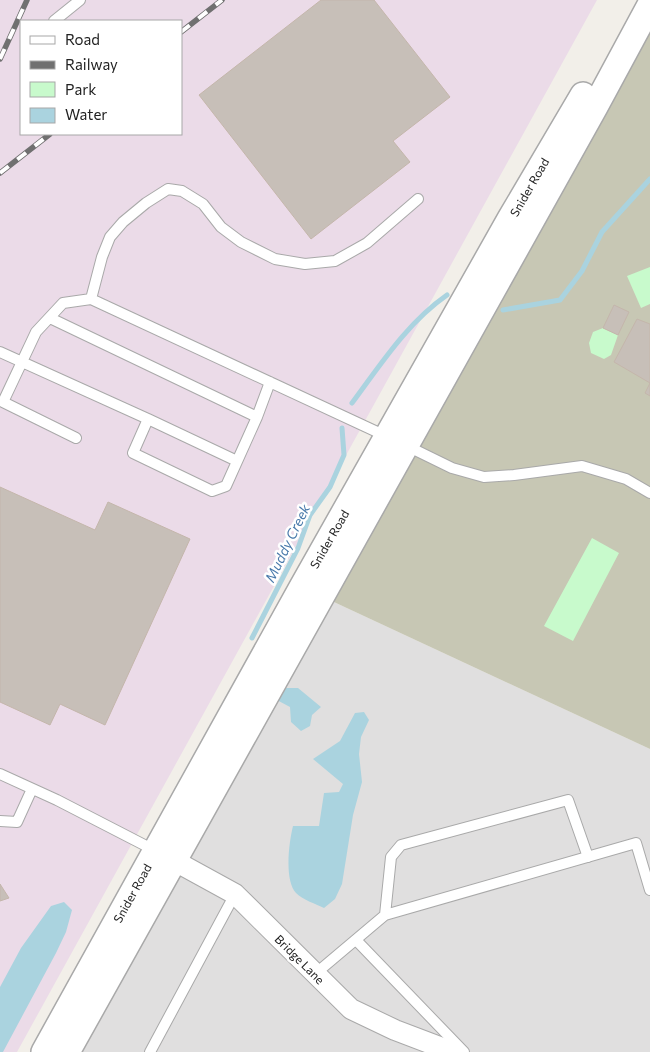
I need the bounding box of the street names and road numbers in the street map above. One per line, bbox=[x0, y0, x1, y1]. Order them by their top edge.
street label: Snider Road bbox=[507, 155, 551, 219]
street label: Snider Road bbox=[307, 507, 351, 571]
street label: Snider Road bbox=[110, 861, 154, 925]
street label: Bridge Lane bbox=[272, 931, 328, 987]

